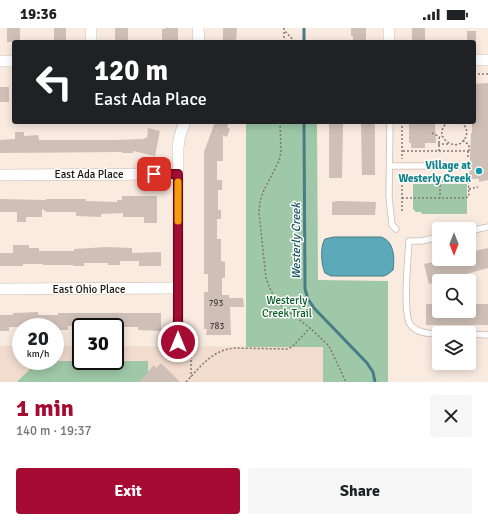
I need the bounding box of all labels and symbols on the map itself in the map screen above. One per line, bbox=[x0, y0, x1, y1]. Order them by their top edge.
pin bbox=[137, 157, 171, 191]
place label: Village at Westerly Creek bbox=[398, 159, 471, 185]
marker: Village at Westerly Creek bbox=[474, 166, 484, 176]
street label: East Ada Place bbox=[55, 168, 123, 181]
water label: Westerly Creek bbox=[289, 202, 304, 279]
north arrow bbox=[432, 222, 476, 266]
street label: East Ohio Place bbox=[53, 283, 125, 296]
park label: Westerly Creek Trail bbox=[262, 294, 312, 320]
house number: 793 bbox=[209, 298, 223, 309]
speed limit sign: 30 bbox=[72, 318, 124, 370]
position arrow bbox=[157, 321, 199, 363]
house number: 783 bbox=[210, 321, 224, 332]

